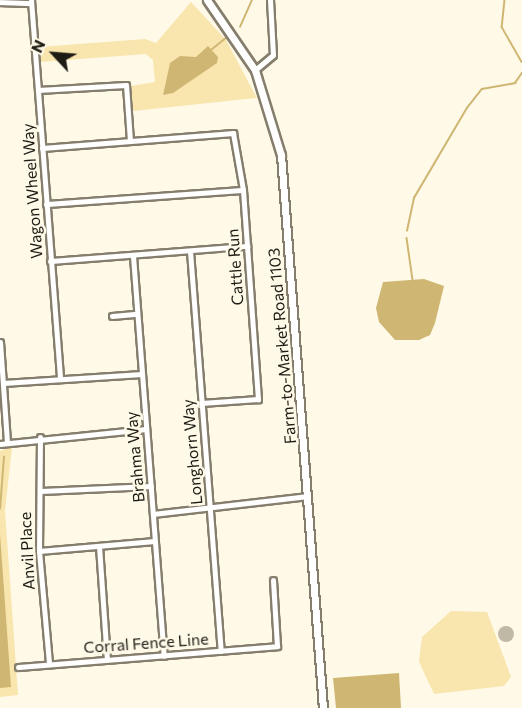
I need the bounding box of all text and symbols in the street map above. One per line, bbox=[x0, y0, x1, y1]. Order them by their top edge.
north arrow bbox=[24, 24, 84, 84]
text: N bbox=[26, 36, 49, 55]
street label: Wagon Wheel Way bbox=[18, 123, 46, 259]
street label: Cattle Run bbox=[223, 228, 247, 306]
street label: Farm-to-Market Road 1103 bbox=[264, 247, 300, 445]
street label: Longhorn Way bbox=[178, 398, 206, 506]
street label: Brahma Way bbox=[121, 411, 149, 503]
street label: Anvil Place bbox=[15, 511, 39, 591]
street label: Corral Fence Line bbox=[83, 629, 209, 657]

